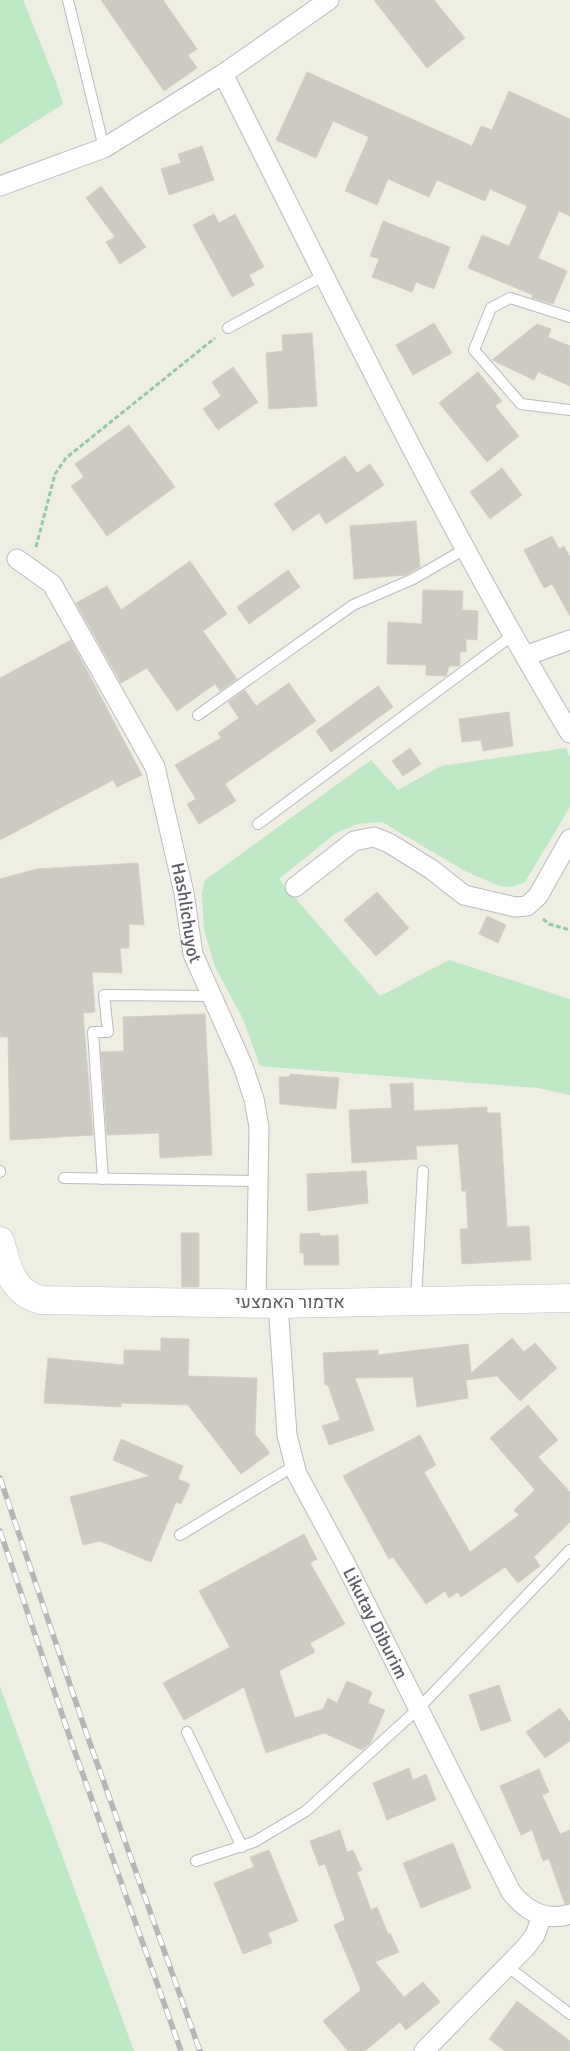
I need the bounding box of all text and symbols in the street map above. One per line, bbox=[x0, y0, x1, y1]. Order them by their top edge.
street label: Hashlichuyot bbox=[166, 861, 207, 966]
street label: אדמור האמצעי bbox=[235, 1291, 345, 1313]
street label: Likutay Diburim bbox=[338, 1564, 413, 1683]

